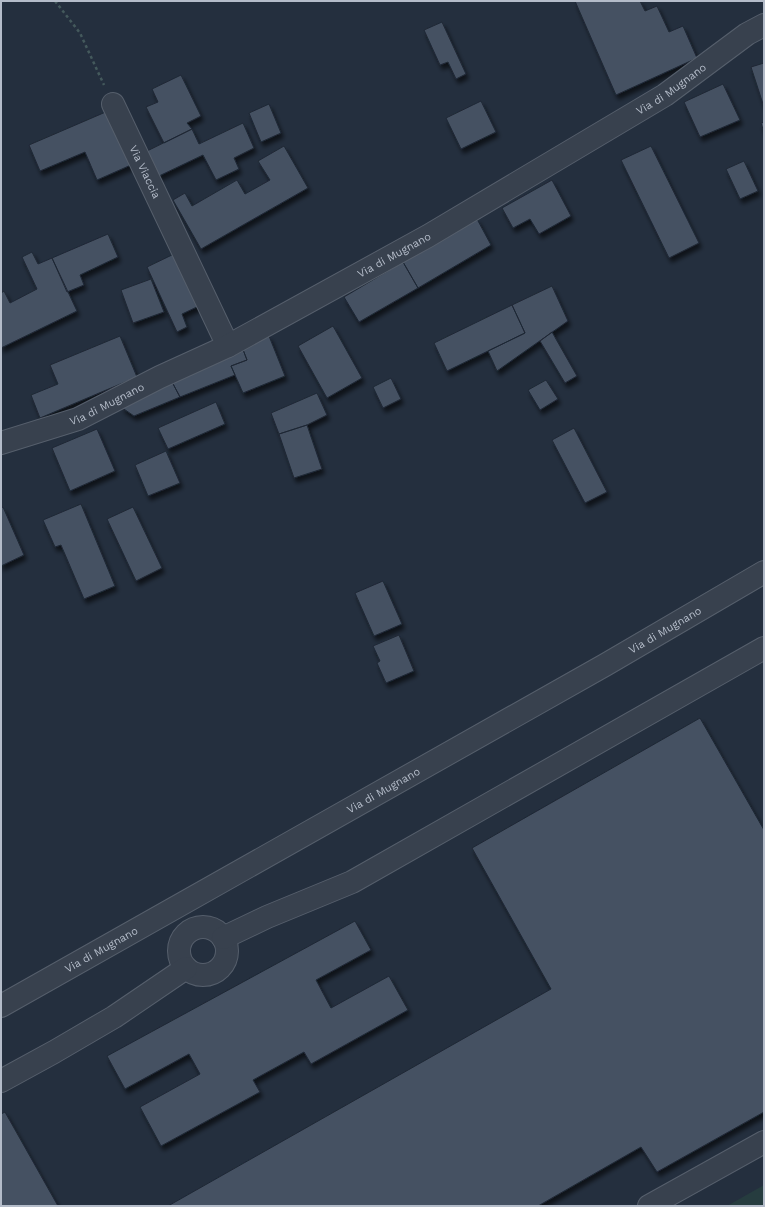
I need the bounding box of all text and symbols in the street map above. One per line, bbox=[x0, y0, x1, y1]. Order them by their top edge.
street label: Via di Mugnano bbox=[634, 61, 709, 118]
street label: Via Viaccia bbox=[127, 143, 163, 201]
street label: Via di Mugnano bbox=[355, 230, 433, 281]
street label: Via di Mugnano bbox=[68, 380, 146, 428]
street label: Via di Mugnano bbox=[627, 604, 704, 657]
street label: Via di Mugnano bbox=[345, 765, 422, 816]
street label: Via di Mugnano bbox=[63, 924, 140, 976]

